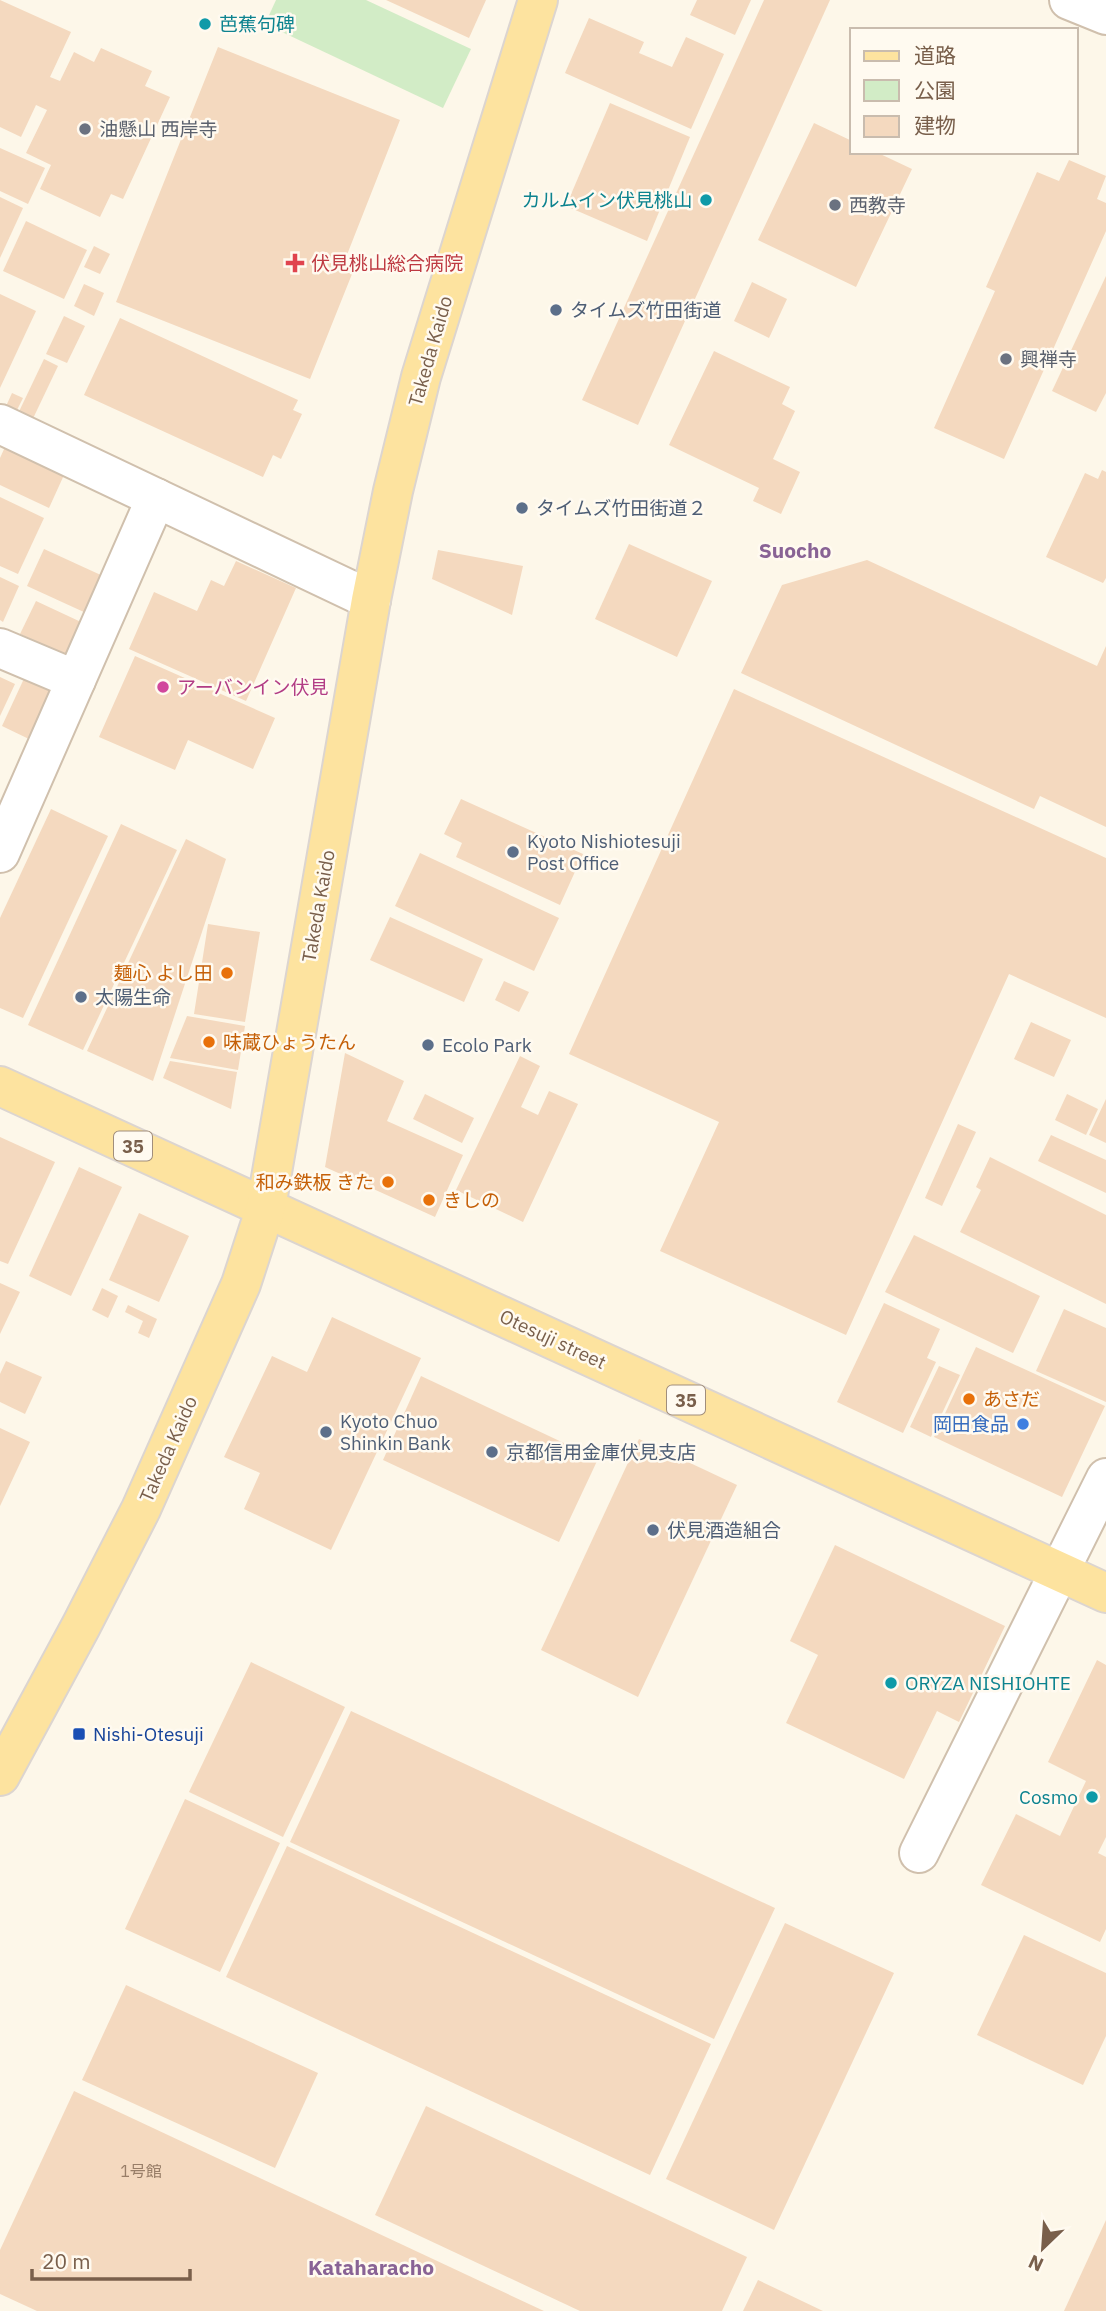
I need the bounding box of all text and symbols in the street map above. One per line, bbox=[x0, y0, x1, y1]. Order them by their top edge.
place label: 芭蕉句碑 bbox=[219, 12, 295, 36]
marker: 芭蕉句碑 bbox=[197, 16, 213, 32]
legend bbox=[850, 28, 1078, 154]
text: 道路 bbox=[914, 41, 956, 69]
text: 公園 bbox=[914, 76, 956, 104]
text: 建物 bbox=[914, 111, 956, 139]
place label: 油懸山 西岸寺 bbox=[99, 117, 217, 141]
marker: 油懸山 西岸寺 bbox=[77, 121, 93, 137]
place label: カルムイン伏見桃山 bbox=[521, 188, 692, 212]
marker: カルムイン伏見桃山 bbox=[698, 192, 714, 208]
place label: 西教寺 bbox=[849, 193, 906, 217]
marker: 西教寺 bbox=[827, 197, 843, 213]
place label: 伏見桃山総合病院 bbox=[311, 251, 463, 275]
marker: 伏見桃山総合病院 bbox=[285, 253, 305, 273]
street label: Takeda Kaido bbox=[403, 293, 457, 409]
place label: タイムズ竹田街道 bbox=[570, 298, 722, 322]
marker: タイムズ竹田街道 bbox=[548, 302, 564, 318]
place label: 興禅寺 bbox=[1020, 347, 1077, 371]
marker: 興禅寺 bbox=[998, 351, 1014, 367]
place label: タイムズ竹田街道２ bbox=[536, 496, 707, 520]
marker: タイムズ竹田街道２ bbox=[514, 500, 530, 516]
district label: Suocho bbox=[759, 536, 831, 564]
place label: アーバンイン伏見 bbox=[177, 675, 329, 699]
marker: アーバンイン伏見 bbox=[155, 679, 171, 695]
place label: Kyoto Nishiotesuji Post Office bbox=[527, 829, 681, 875]
marker: Kyoto Nishiotesuji Post Office bbox=[505, 844, 521, 860]
street label: Takeda Kaido bbox=[296, 848, 340, 964]
place label: 麺心 よし田 bbox=[114, 961, 213, 985]
marker: 麺心 よし田 bbox=[219, 965, 235, 981]
place label: 太陽生命 bbox=[95, 985, 171, 1009]
marker: 太陽生命 bbox=[73, 989, 89, 1005]
place label: 味蔵ひょうたん bbox=[223, 1030, 356, 1054]
place label: Ecolo Park bbox=[442, 1033, 532, 1057]
marker: 味蔵ひょうたん bbox=[201, 1034, 217, 1050]
marker: Ecolo Park bbox=[420, 1037, 436, 1053]
road number: 35 bbox=[114, 1132, 152, 1161]
place label: 和み鉄板 きた bbox=[256, 1170, 374, 1194]
marker: 和み鉄板 きた bbox=[380, 1174, 396, 1190]
place label: きしの bbox=[443, 1188, 500, 1212]
marker: きしの bbox=[421, 1192, 437, 1208]
street label: Otesuji street bbox=[496, 1304, 610, 1374]
road number: 35 bbox=[667, 1386, 705, 1414]
place label: あさだ bbox=[983, 1387, 1040, 1411]
marker: あさだ bbox=[961, 1391, 977, 1407]
street label: Takeda Kaido bbox=[134, 1392, 202, 1506]
place label: Kyoto Chuo Shinkin Bank bbox=[340, 1409, 451, 1455]
place label: 岡田食品 bbox=[933, 1412, 1009, 1436]
marker: 岡田食品 bbox=[1015, 1416, 1031, 1432]
marker: Kyoto Chuo Shinkin Bank bbox=[318, 1424, 334, 1440]
place label: 京都信用金庫伏見支店 bbox=[506, 1440, 696, 1464]
marker: 京都信用金庫伏見支店 bbox=[484, 1444, 500, 1460]
place label: 伏見酒造組合 bbox=[667, 1518, 781, 1542]
marker: 伏見酒造組合 bbox=[645, 1522, 661, 1538]
place label: ORYZA NISHIOHTE bbox=[905, 1671, 1071, 1695]
marker: ORYZA NISHIOHTE bbox=[883, 1675, 899, 1691]
place label: Nishi-Otesuji bbox=[93, 1722, 204, 1746]
marker: Nishi-Otesuji bbox=[71, 1726, 87, 1742]
place label: Cosmo bbox=[1019, 1785, 1078, 1809]
marker: Cosmo bbox=[1084, 1789, 1100, 1805]
house number: 1号館 bbox=[120, 2161, 162, 2181]
north arrow bbox=[1008, 2213, 1078, 2283]
scale bar bbox=[32, 2238, 189, 2282]
text: 20 m bbox=[42, 2247, 91, 2275]
text: N bbox=[1025, 2250, 1047, 2277]
district label: Kataharacho bbox=[308, 2253, 434, 2281]

